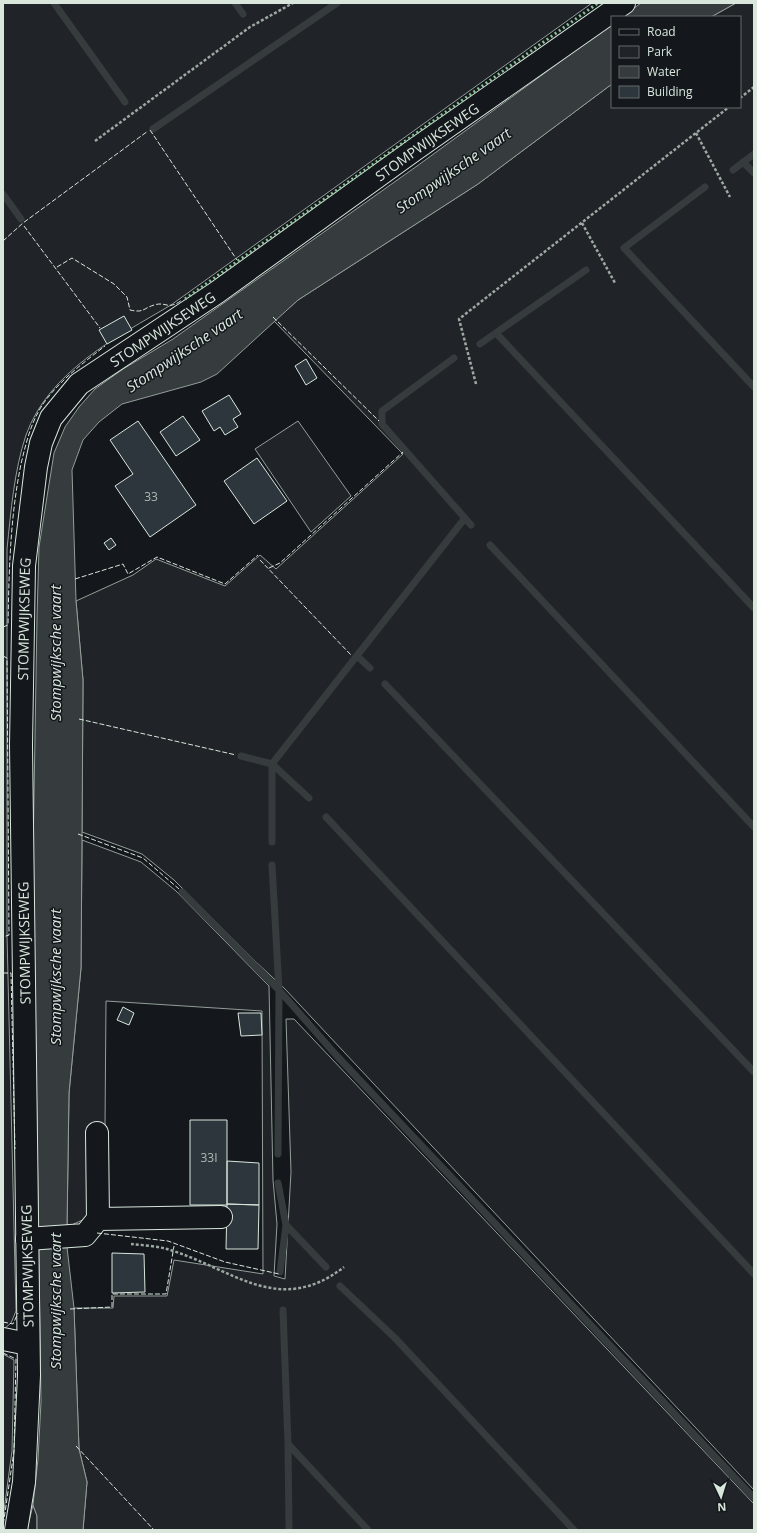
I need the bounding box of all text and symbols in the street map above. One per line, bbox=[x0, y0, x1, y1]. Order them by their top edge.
legend bbox=[611, 16, 741, 108]
text: Road bbox=[647, 23, 676, 40]
text: Park bbox=[647, 43, 673, 60]
text: Water bbox=[647, 63, 681, 80]
text: Building bbox=[647, 83, 693, 100]
street label: STOMPWIJKSEWEG bbox=[371, 98, 482, 185]
water label: Stompwijksche vaart bbox=[391, 122, 515, 217]
street label: STOMPWIJKSEWEG bbox=[106, 287, 219, 371]
water label: Stompwijksche vaart bbox=[122, 303, 247, 396]
house number: 33 bbox=[144, 488, 158, 505]
street label: STOMPWIJKSEWEG bbox=[13, 556, 34, 680]
water label: Stompwijksche vaart bbox=[45, 584, 65, 721]
street label: STOMPWIJKSEWEG bbox=[13, 881, 35, 1005]
water label: Stompwijksche vaart bbox=[45, 908, 65, 1045]
house number: 33I bbox=[200, 1149, 218, 1166]
street label: STOMPWIJKSEWEG bbox=[16, 1204, 38, 1328]
water label: Stompwijksche vaart bbox=[45, 1232, 65, 1369]
north arrow bbox=[701, 1477, 741, 1517]
text: N bbox=[717, 1500, 727, 1515]

